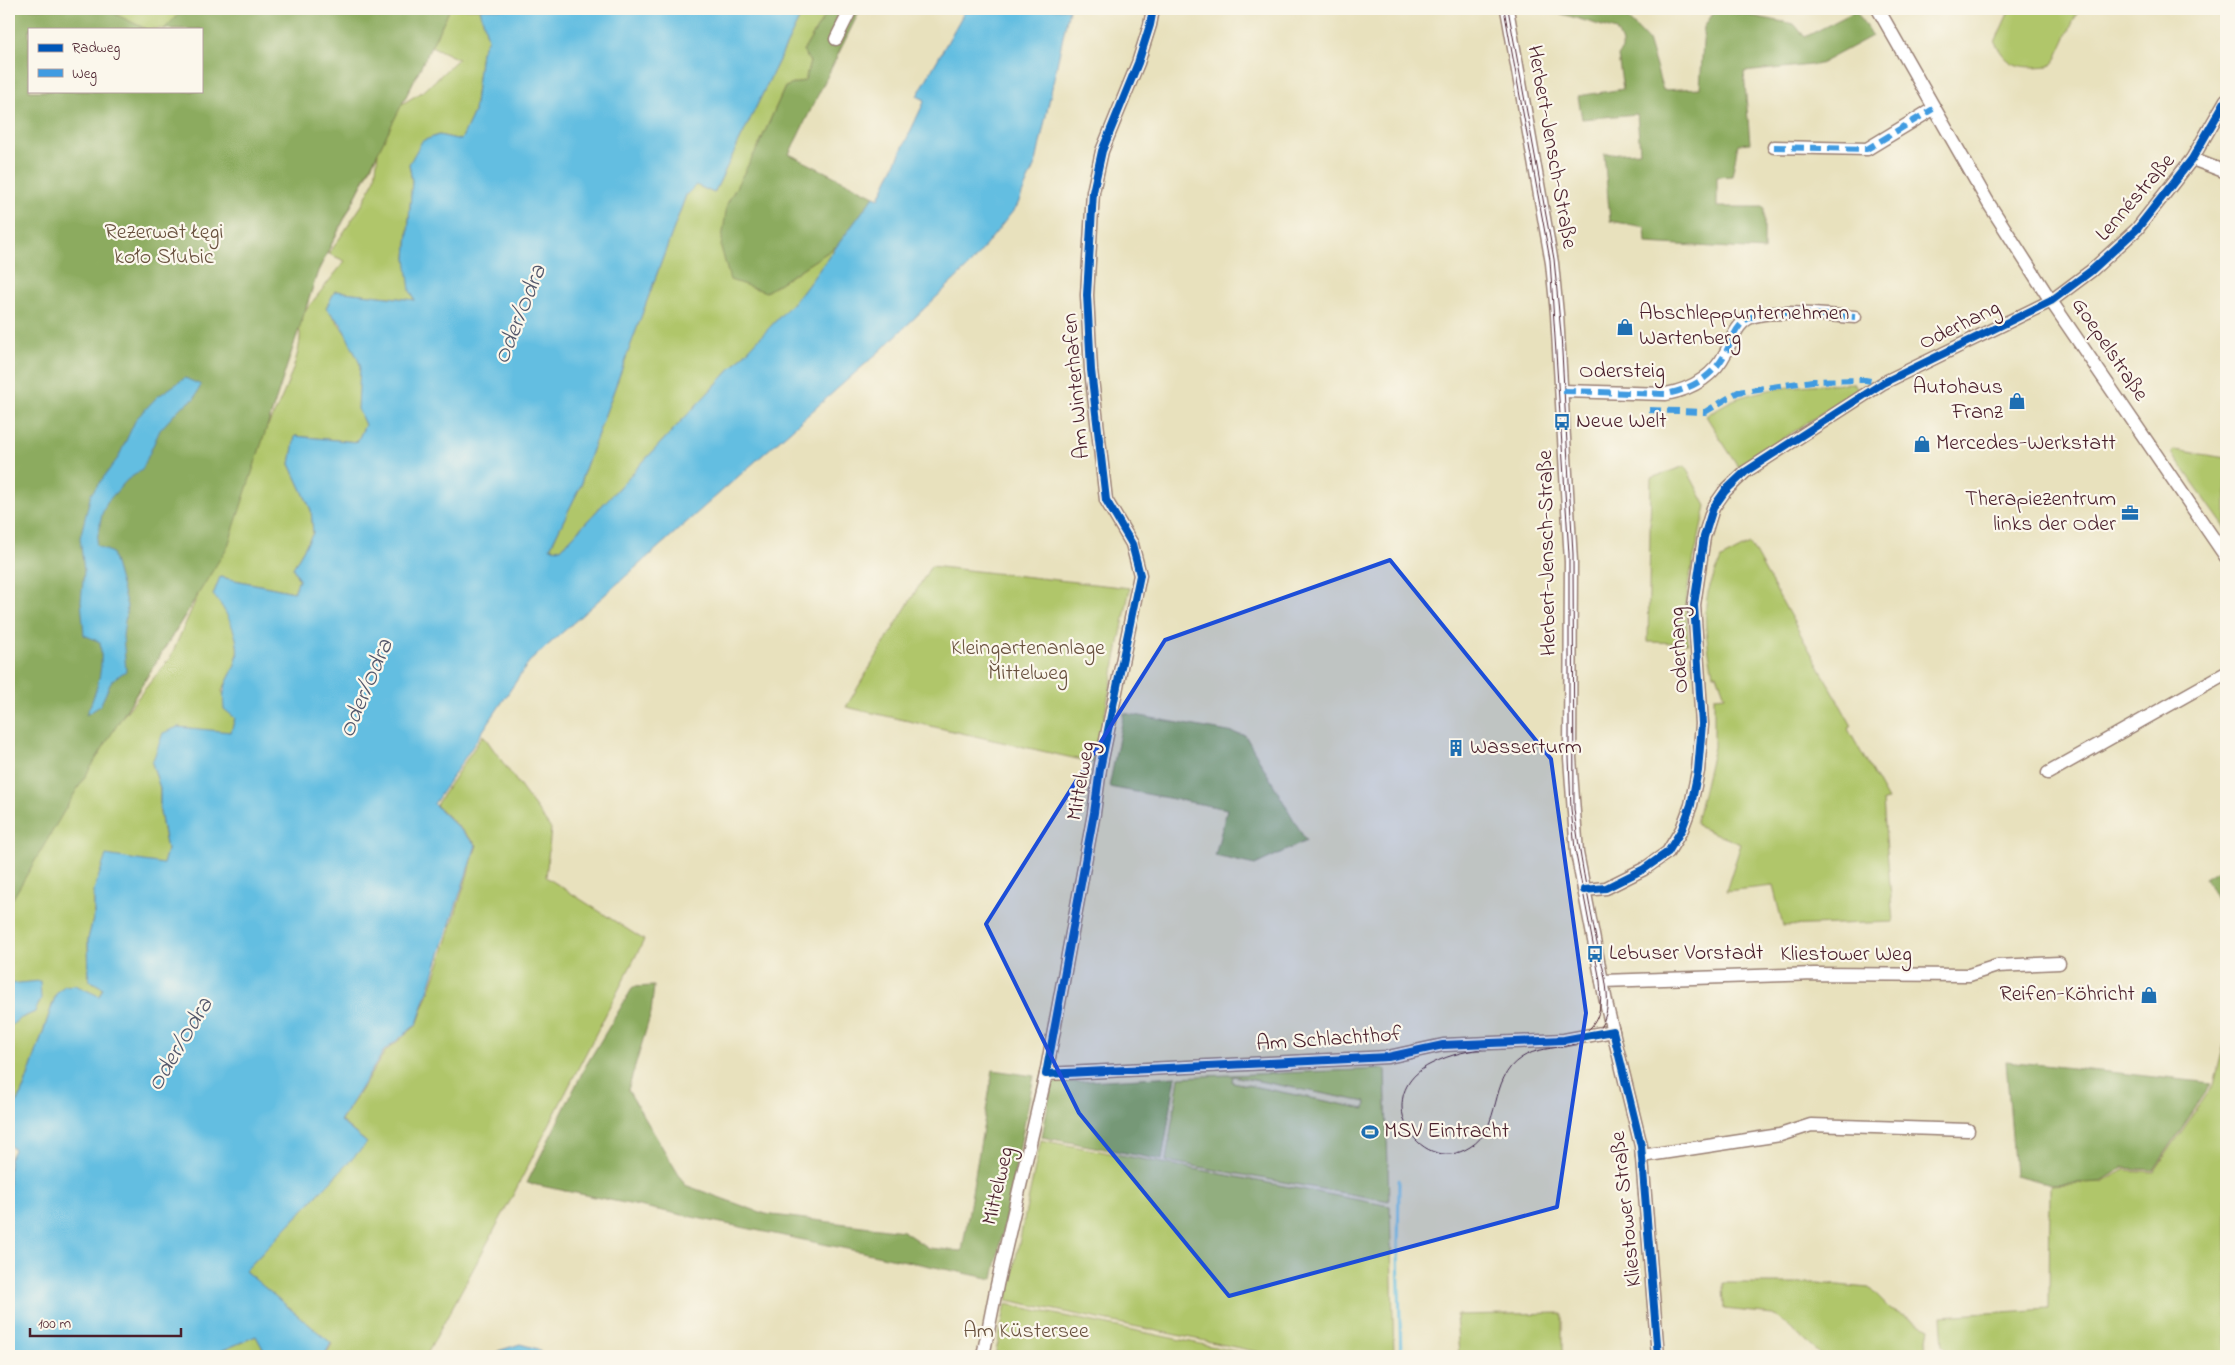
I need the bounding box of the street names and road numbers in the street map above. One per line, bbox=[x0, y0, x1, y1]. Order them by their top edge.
street label: Herbert-Jensch-Straße bbox=[1517, 43, 1585, 251]
street label: Lennéstraße bbox=[2088, 147, 2184, 249]
street label: Goepelstraße bbox=[2062, 292, 2156, 409]
street label: Oderhang bbox=[1914, 293, 2006, 360]
street label: Am Winterhafen bbox=[1055, 312, 1099, 460]
street label: Odersteig bbox=[1579, 356, 1665, 389]
street label: Herbert-Jensch-Straße bbox=[1530, 450, 1566, 656]
street label: Oderhang bbox=[1662, 606, 1699, 694]
street label: Mittelweg bbox=[1059, 739, 1106, 823]
street label: Kliestower Weg bbox=[1780, 939, 1912, 972]
street label: Am Schlachthof bbox=[1255, 1019, 1404, 1061]
street label: Kliestower Straße bbox=[1603, 1129, 1651, 1288]
street label: Mittelweg bbox=[974, 1143, 1025, 1229]

